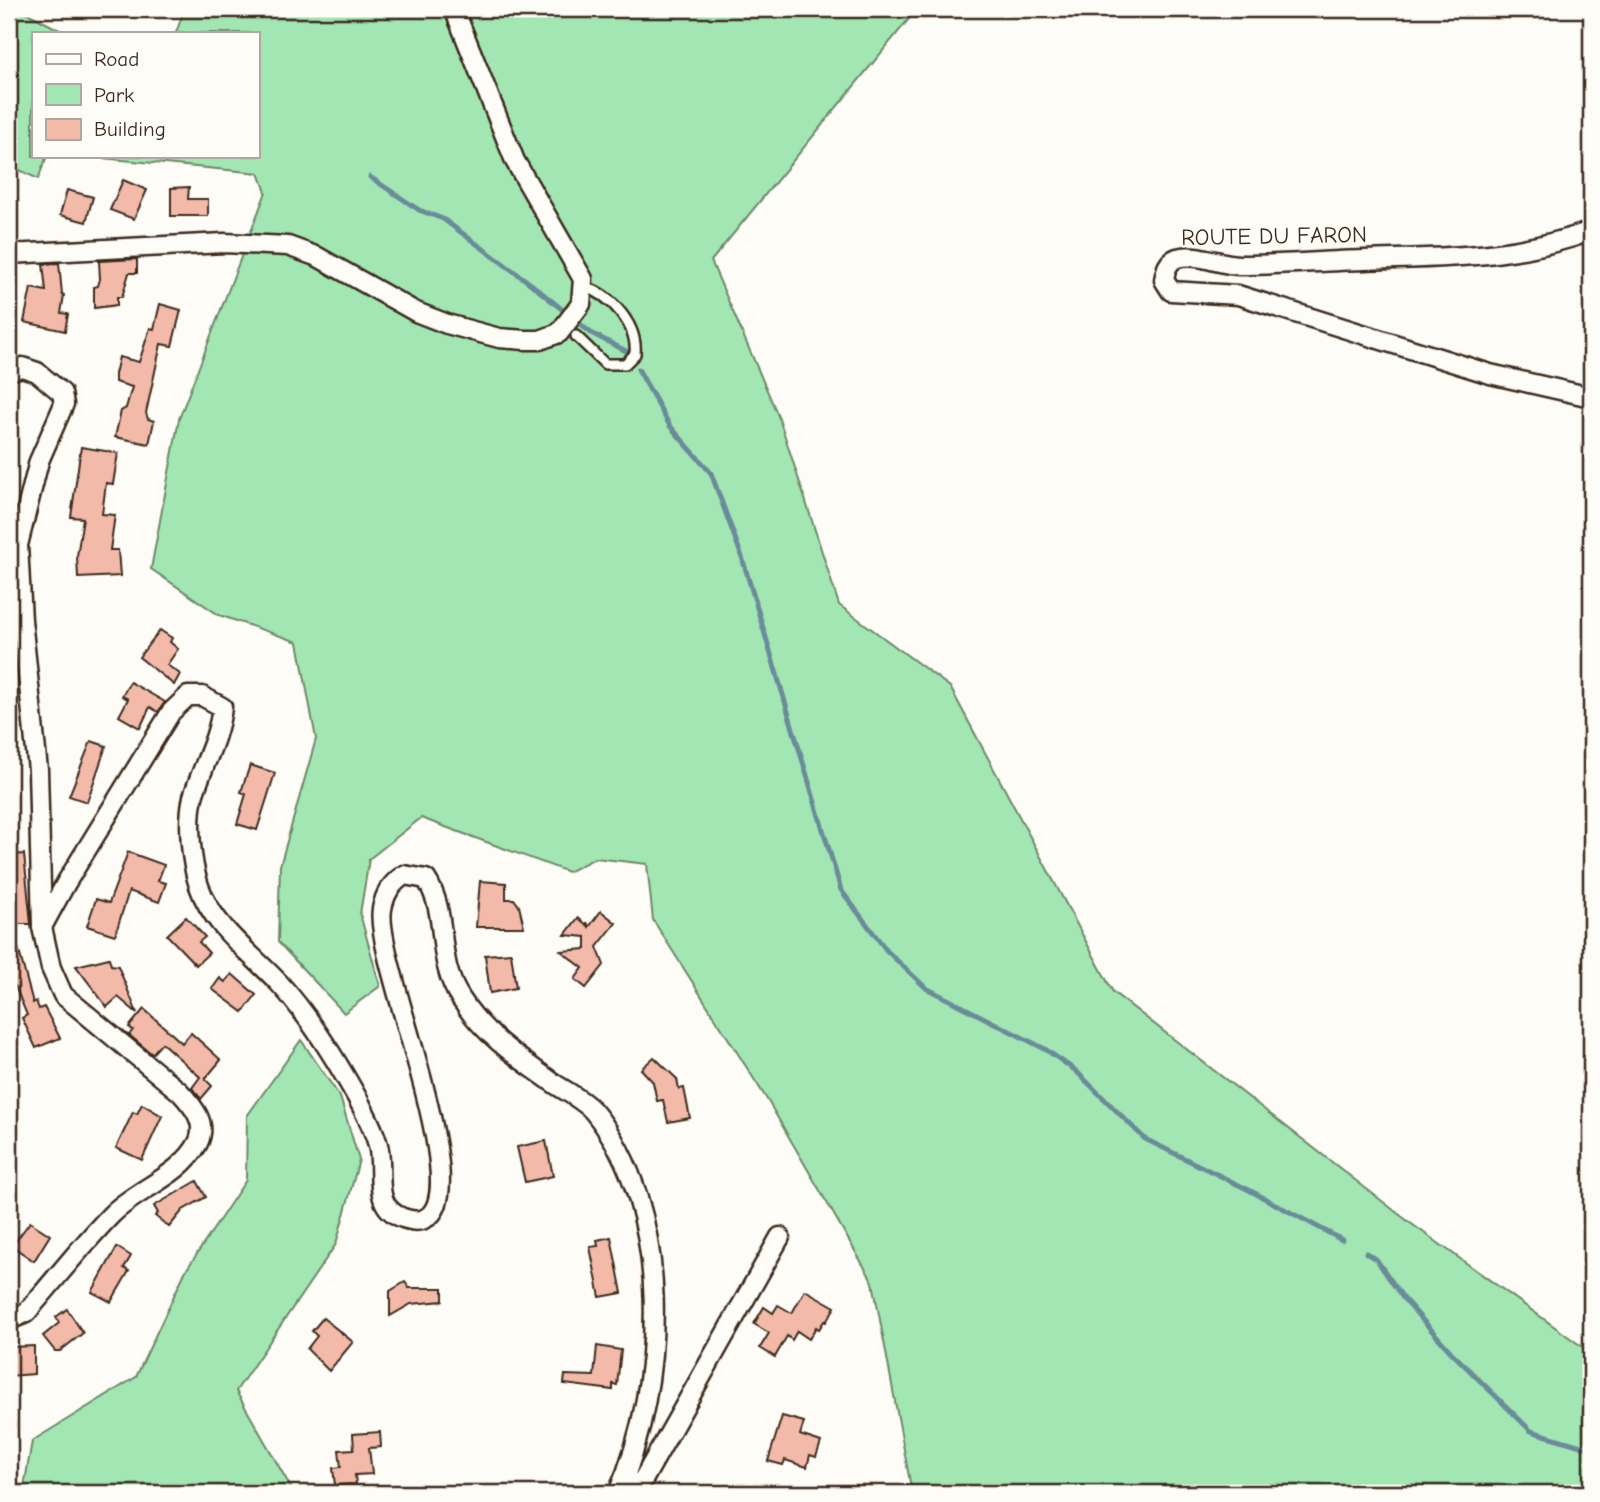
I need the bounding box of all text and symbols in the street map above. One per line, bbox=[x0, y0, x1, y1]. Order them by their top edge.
legend bbox=[32, 32, 259, 158]
text: Road bbox=[94, 47, 139, 71]
text: Park bbox=[94, 83, 134, 107]
text: Building bbox=[94, 117, 166, 141]
street label: ROUTE DU FARON bbox=[1181, 221, 1367, 251]

